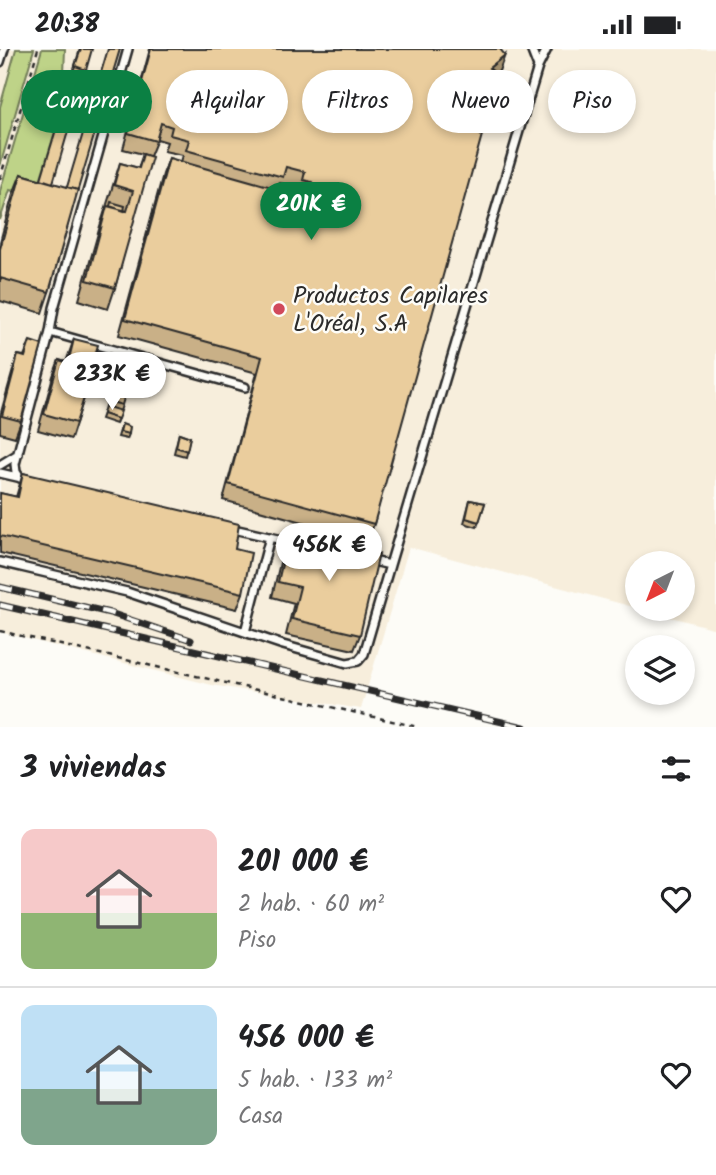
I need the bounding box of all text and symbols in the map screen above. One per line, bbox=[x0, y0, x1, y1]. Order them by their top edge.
text: 20:38 bbox=[35, 4, 99, 46]
chip: Comprar bbox=[21, 70, 152, 133]
chip: Alquilar bbox=[166, 70, 288, 133]
chip: Filtros bbox=[302, 70, 413, 133]
chip: Nuevo bbox=[427, 70, 534, 133]
chip: Piso bbox=[548, 70, 636, 133]
pin: 201K € bbox=[254, 183, 368, 242]
text: 201K € bbox=[276, 187, 346, 223]
place label: Productos Capilares L'Oréal, S.A bbox=[293, 277, 488, 344]
marker: Productos Capilares L'Oréal, S.A bbox=[271, 301, 287, 317]
pin: 233K € bbox=[55, 353, 169, 412]
text: 233K € bbox=[74, 357, 150, 393]
pin: 456K € bbox=[272, 524, 386, 583]
text: 456K € bbox=[292, 528, 366, 564]
north arrow bbox=[625, 551, 695, 621]
map controls bbox=[625, 551, 695, 705]
button: layers bbox=[625, 635, 695, 705]
text: 3 viviendas bbox=[21, 745, 167, 793]
icon: filters bbox=[657, 750, 695, 788]
text: 201 000 € bbox=[238, 839, 368, 887]
icon: home bbox=[77, 857, 161, 941]
icon: heart bbox=[657, 880, 695, 918]
text: 2 hab. · 60 m² bbox=[238, 887, 384, 923]
text: Piso bbox=[238, 923, 276, 959]
text: 456 000 € bbox=[238, 1015, 374, 1063]
icon: home bbox=[77, 1033, 161, 1117]
icon: heart bbox=[657, 1056, 695, 1094]
text: 5 hab. · 133 m² bbox=[238, 1063, 392, 1099]
text: Casa bbox=[238, 1099, 283, 1135]

